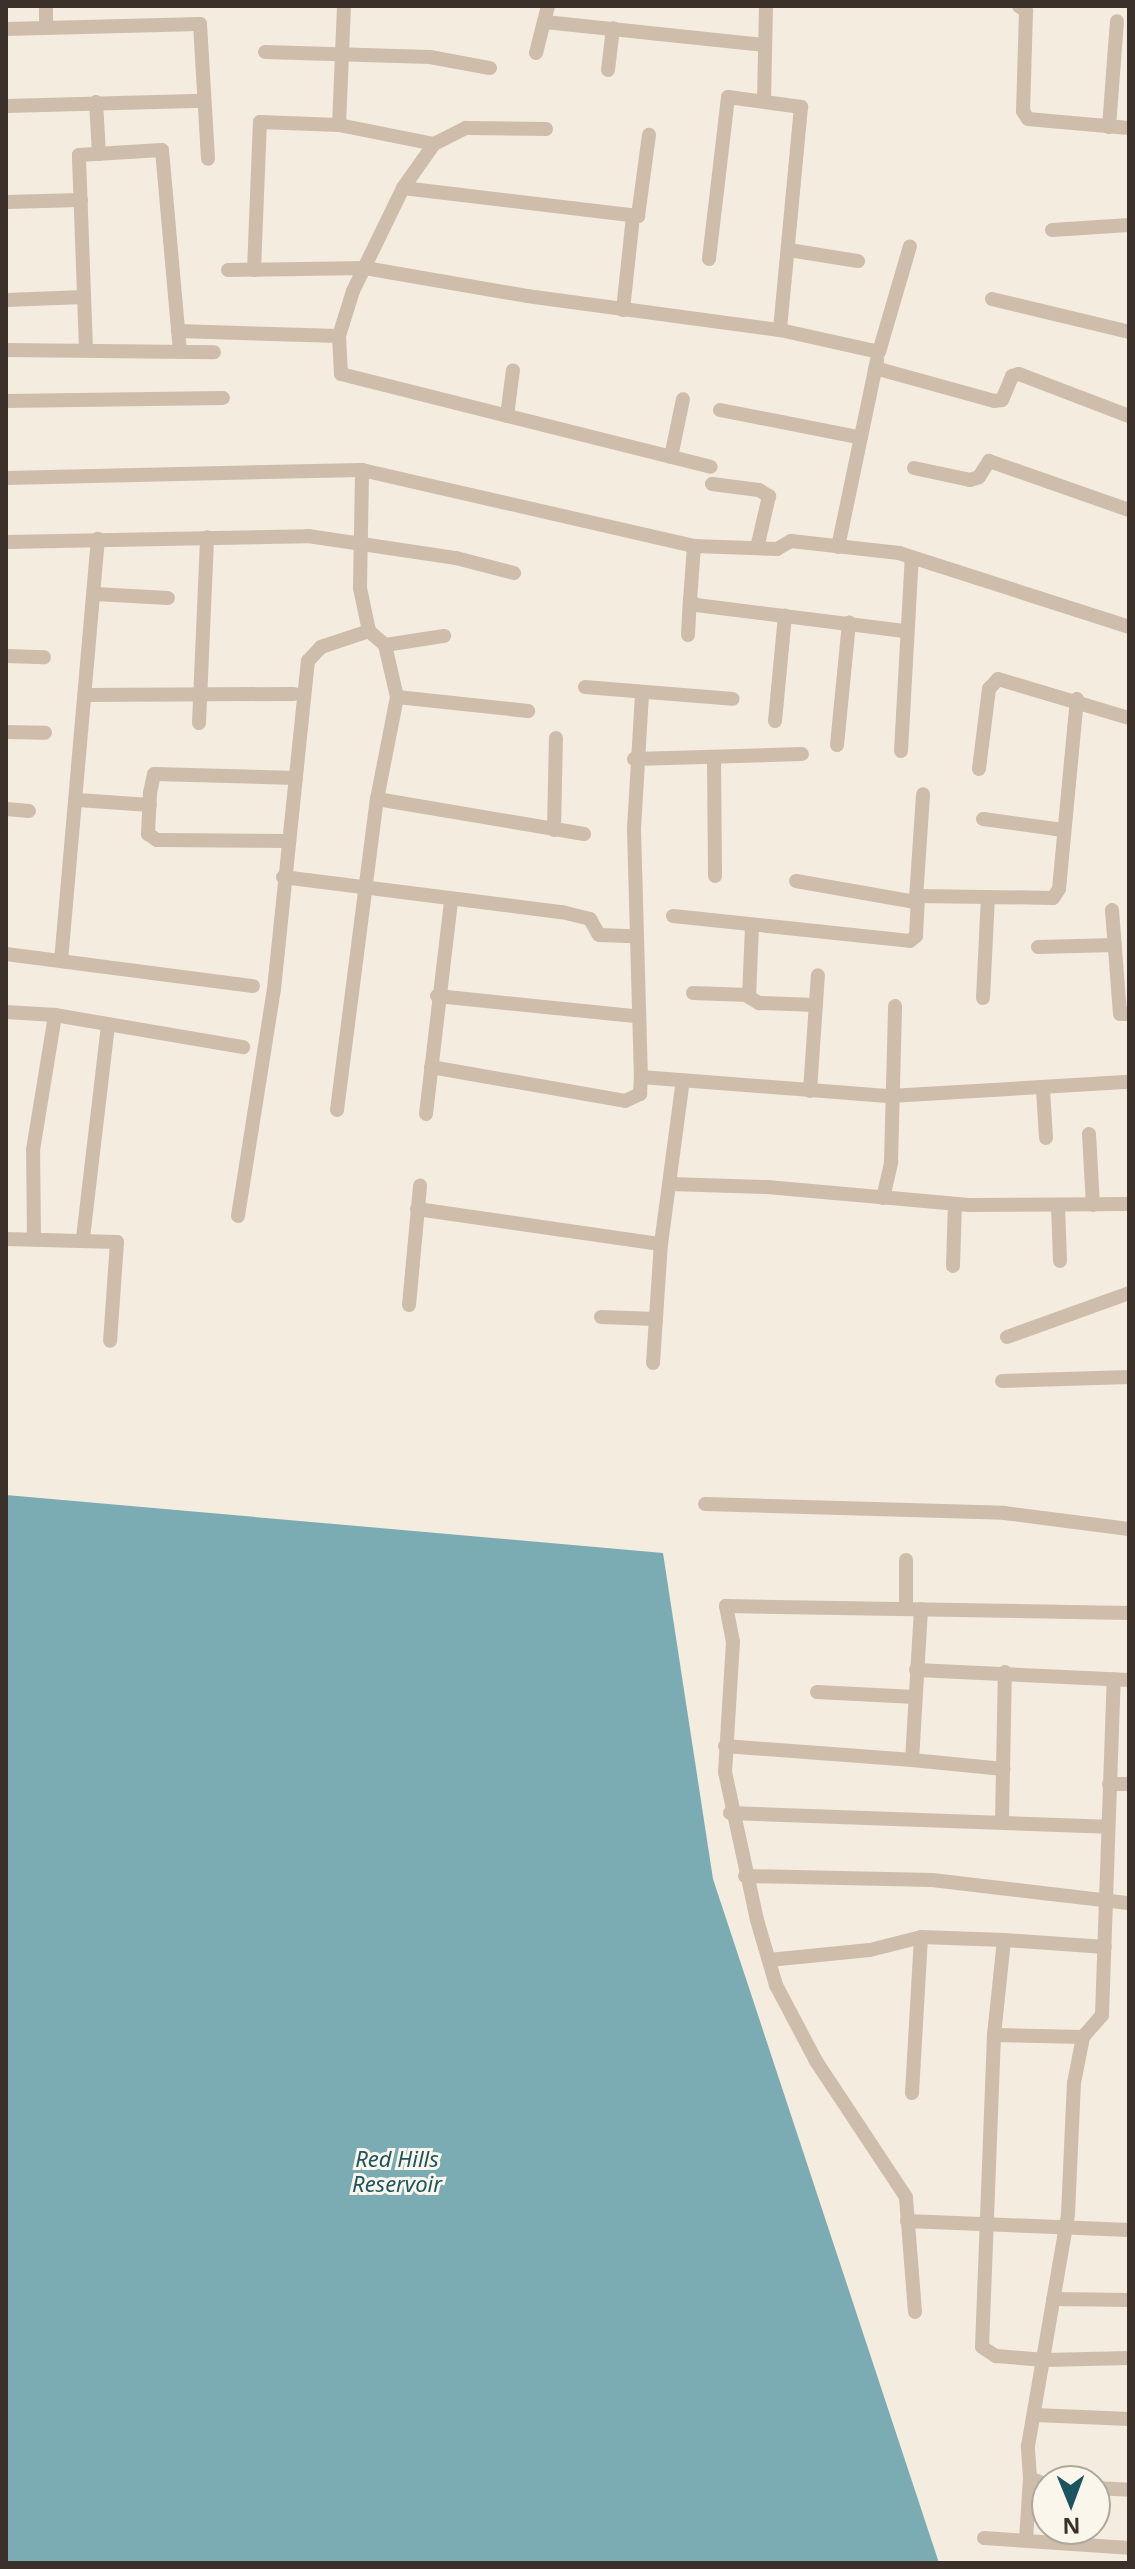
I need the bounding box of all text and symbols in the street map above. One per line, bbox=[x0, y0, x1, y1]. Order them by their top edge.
water label: Red Hills Reservoir bbox=[352, 2145, 442, 2196]
north arrow bbox=[1031, 2465, 1111, 2545]
text: N bbox=[1062, 2512, 1081, 2542]

